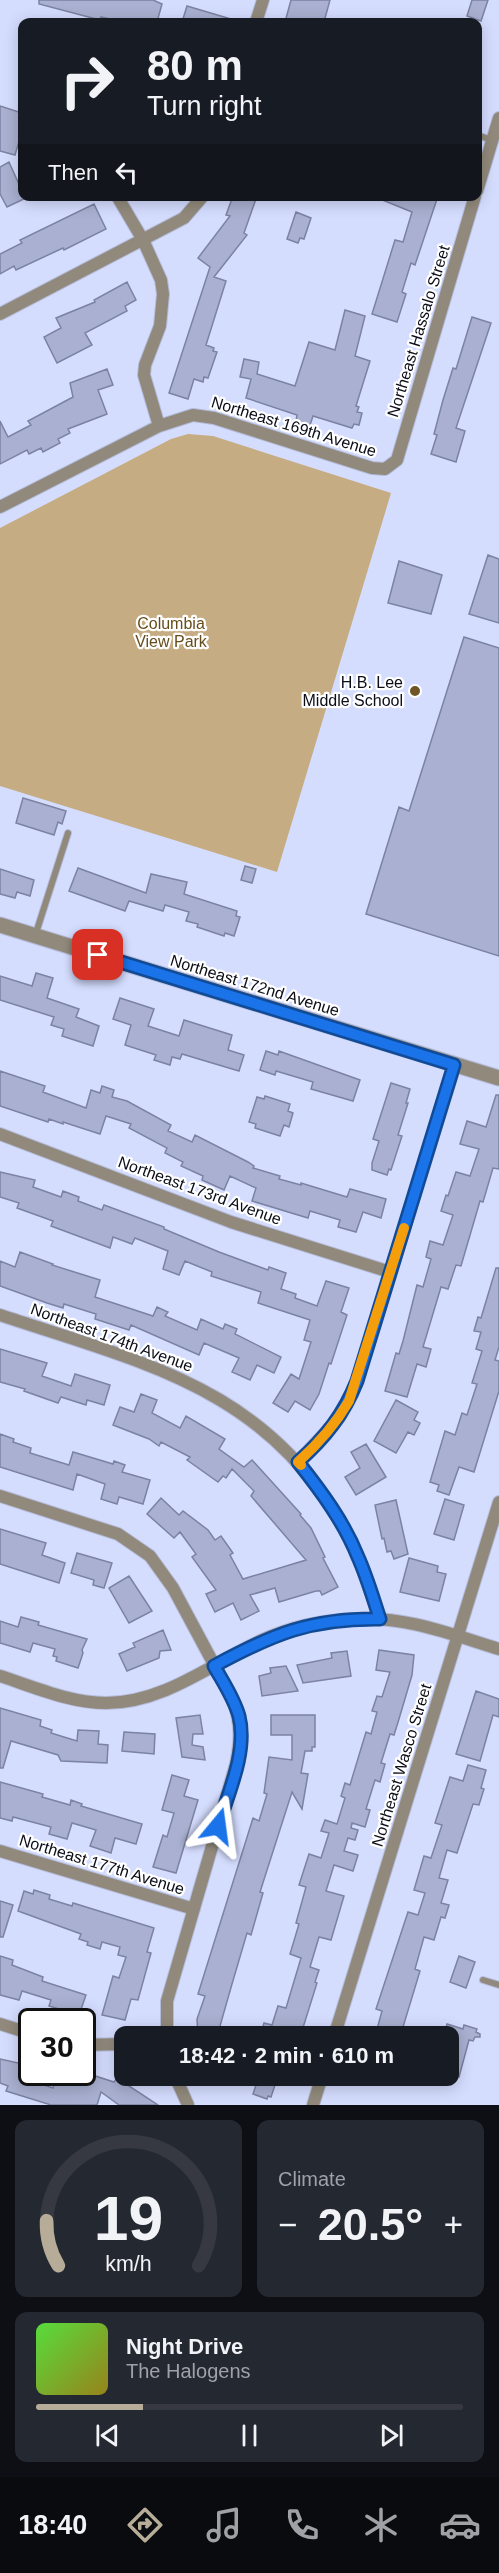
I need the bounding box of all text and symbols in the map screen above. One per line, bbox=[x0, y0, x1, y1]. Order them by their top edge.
icon: right bbox=[48, 42, 126, 120]
text: 80 m bbox=[147, 42, 243, 89]
text: Turn right bbox=[147, 91, 262, 121]
icon: left bbox=[110, 156, 143, 189]
text: Then bbox=[48, 160, 98, 185]
street label: Northeast Hassalo Street bbox=[384, 243, 453, 419]
street label: Northeast 169th Avenue bbox=[209, 393, 378, 460]
park label: Columbia View Park bbox=[135, 615, 208, 650]
place label: H.B. Lee Middle School bbox=[303, 674, 403, 709]
marker: H.B. Lee Middle School bbox=[408, 684, 422, 698]
pin bbox=[72, 929, 123, 980]
icon: arrive bbox=[81, 938, 114, 971]
street label: Northeast 172nd Avenue bbox=[168, 952, 342, 1019]
street label: Northeast 173rd Avenue bbox=[116, 1153, 284, 1228]
street label: Northeast 174th Avenue bbox=[28, 1300, 195, 1375]
street label: Northeast Wasco Street bbox=[369, 1681, 435, 1849]
position arrow bbox=[186, 1794, 250, 1858]
street label: Northeast 177th Avenue bbox=[17, 1831, 186, 1898]
speed limit sign: 30 bbox=[18, 2008, 96, 2086]
text: 18:42 · 2 min · 610 m bbox=[179, 2043, 394, 2068]
text: Climate bbox=[278, 2168, 346, 2190]
text: 19 bbox=[94, 2184, 163, 2253]
text: 20.5° bbox=[318, 2199, 423, 2250]
text: − bbox=[278, 2206, 297, 2243]
text: + bbox=[444, 2206, 463, 2243]
text: km/h bbox=[105, 2252, 152, 2276]
text: Night Drive bbox=[126, 2334, 243, 2359]
text: The Halogens bbox=[126, 2360, 251, 2382]
icon: previous bbox=[91, 2419, 124, 2452]
icon: pause bbox=[233, 2419, 266, 2452]
icon: next bbox=[375, 2419, 408, 2452]
icon: directions bbox=[124, 2504, 166, 2546]
icon: music bbox=[203, 2504, 245, 2546]
icon: phone bbox=[281, 2504, 323, 2546]
icon: climate bbox=[360, 2504, 402, 2546]
icon: car bbox=[439, 2504, 481, 2546]
text: 18:40 bbox=[18, 2510, 87, 2540]

